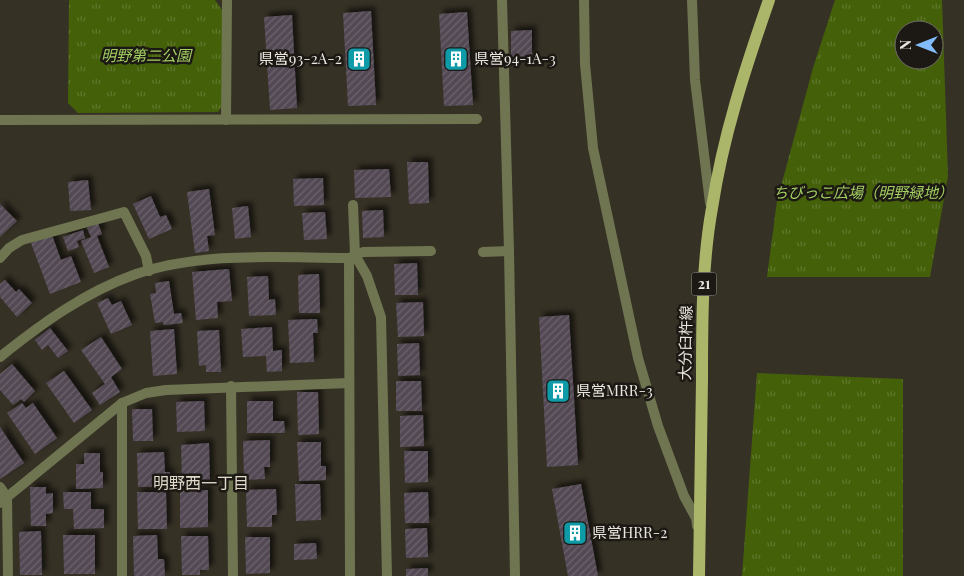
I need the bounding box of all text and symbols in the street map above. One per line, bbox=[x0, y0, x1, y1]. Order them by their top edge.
north arrow bbox=[894, 20, 944, 70]
text: N bbox=[896, 40, 915, 50]
park label: 明野第二公園 bbox=[101, 45, 193, 65]
building icon: 県営93-2A-2 bbox=[346, 46, 372, 72]
building icon: 県営94-1A-3 bbox=[443, 46, 469, 72]
place label: 県営93-2A-2 bbox=[259, 48, 342, 68]
place label: 県営94-1A-3 bbox=[474, 48, 556, 68]
park label: ちびっこ広場（明野緑地） bbox=[773, 182, 953, 202]
road number: 21 bbox=[692, 272, 716, 296]
street label: 大分臼杵線 bbox=[674, 305, 696, 381]
building icon: 県営MRR-3 bbox=[545, 378, 571, 404]
place label: 県営MRR-3 bbox=[576, 380, 653, 400]
district label: 明野西一丁目 bbox=[153, 472, 249, 493]
building icon: 県営HRR-2 bbox=[562, 520, 588, 546]
place label: 県営HRR-2 bbox=[592, 522, 667, 542]

